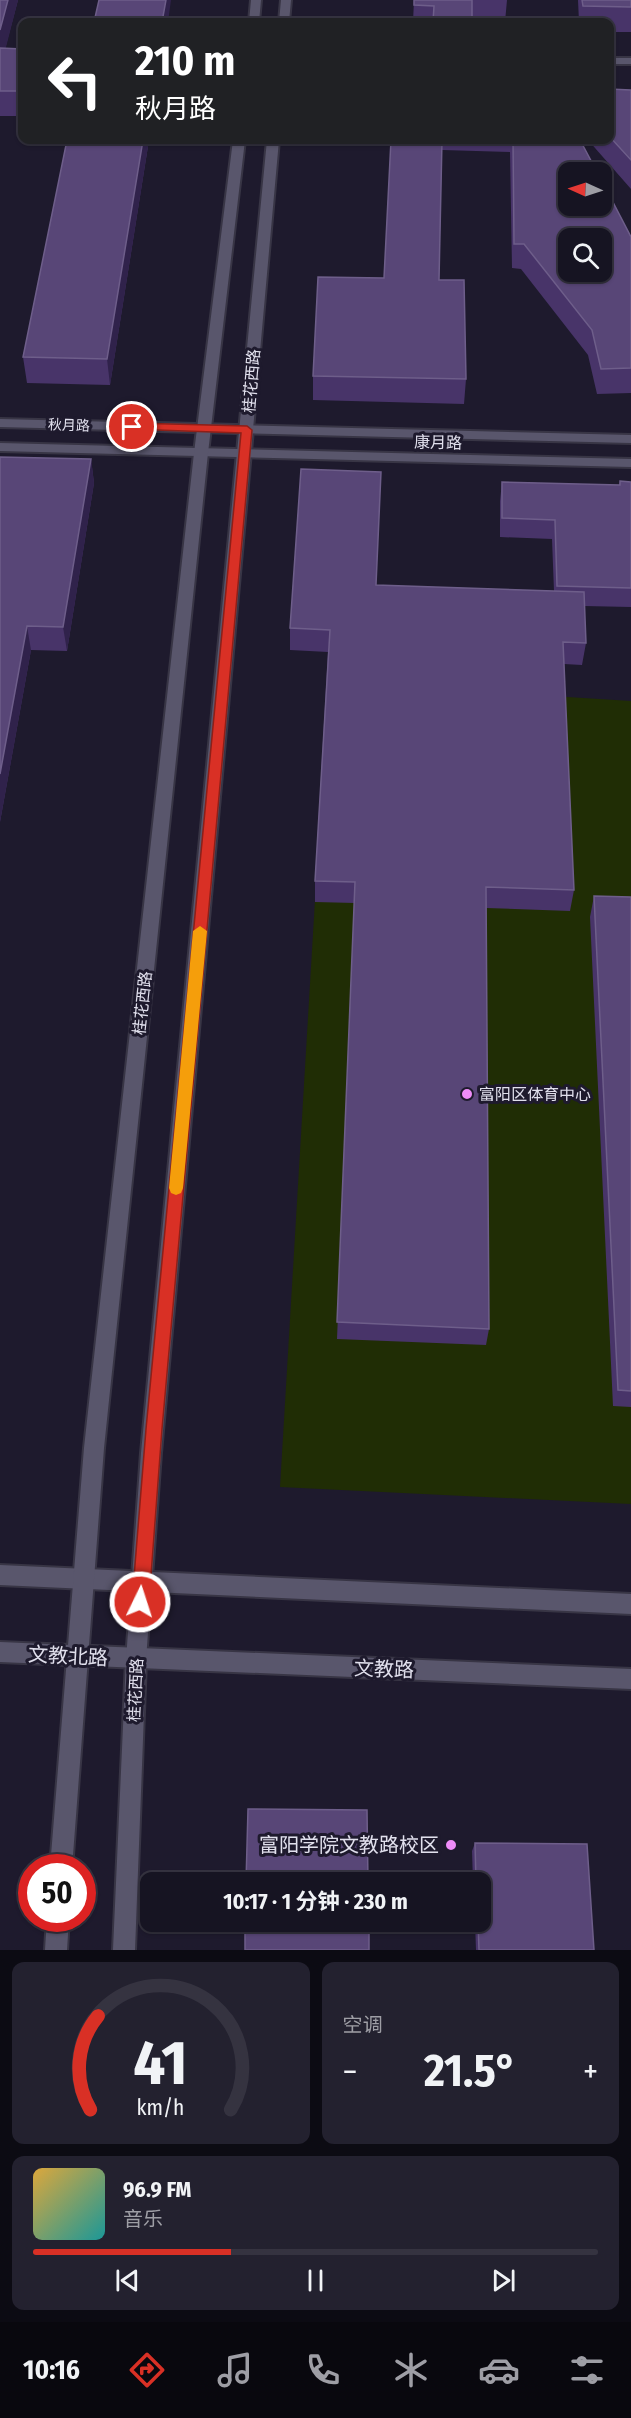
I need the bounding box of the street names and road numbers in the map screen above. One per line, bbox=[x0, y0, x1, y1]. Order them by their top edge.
street label: 桂花西路 bbox=[239, 348, 264, 414]
street label: 秋月路 bbox=[48, 416, 90, 435]
street label: 康月路 bbox=[414, 433, 462, 452]
street label: 桂花西路 bbox=[130, 970, 155, 1036]
street label: 文教北路 bbox=[27, 1642, 109, 1670]
street label: 文教路 bbox=[354, 1656, 414, 1682]
street label: 桂花西路 bbox=[124, 1658, 147, 1722]

